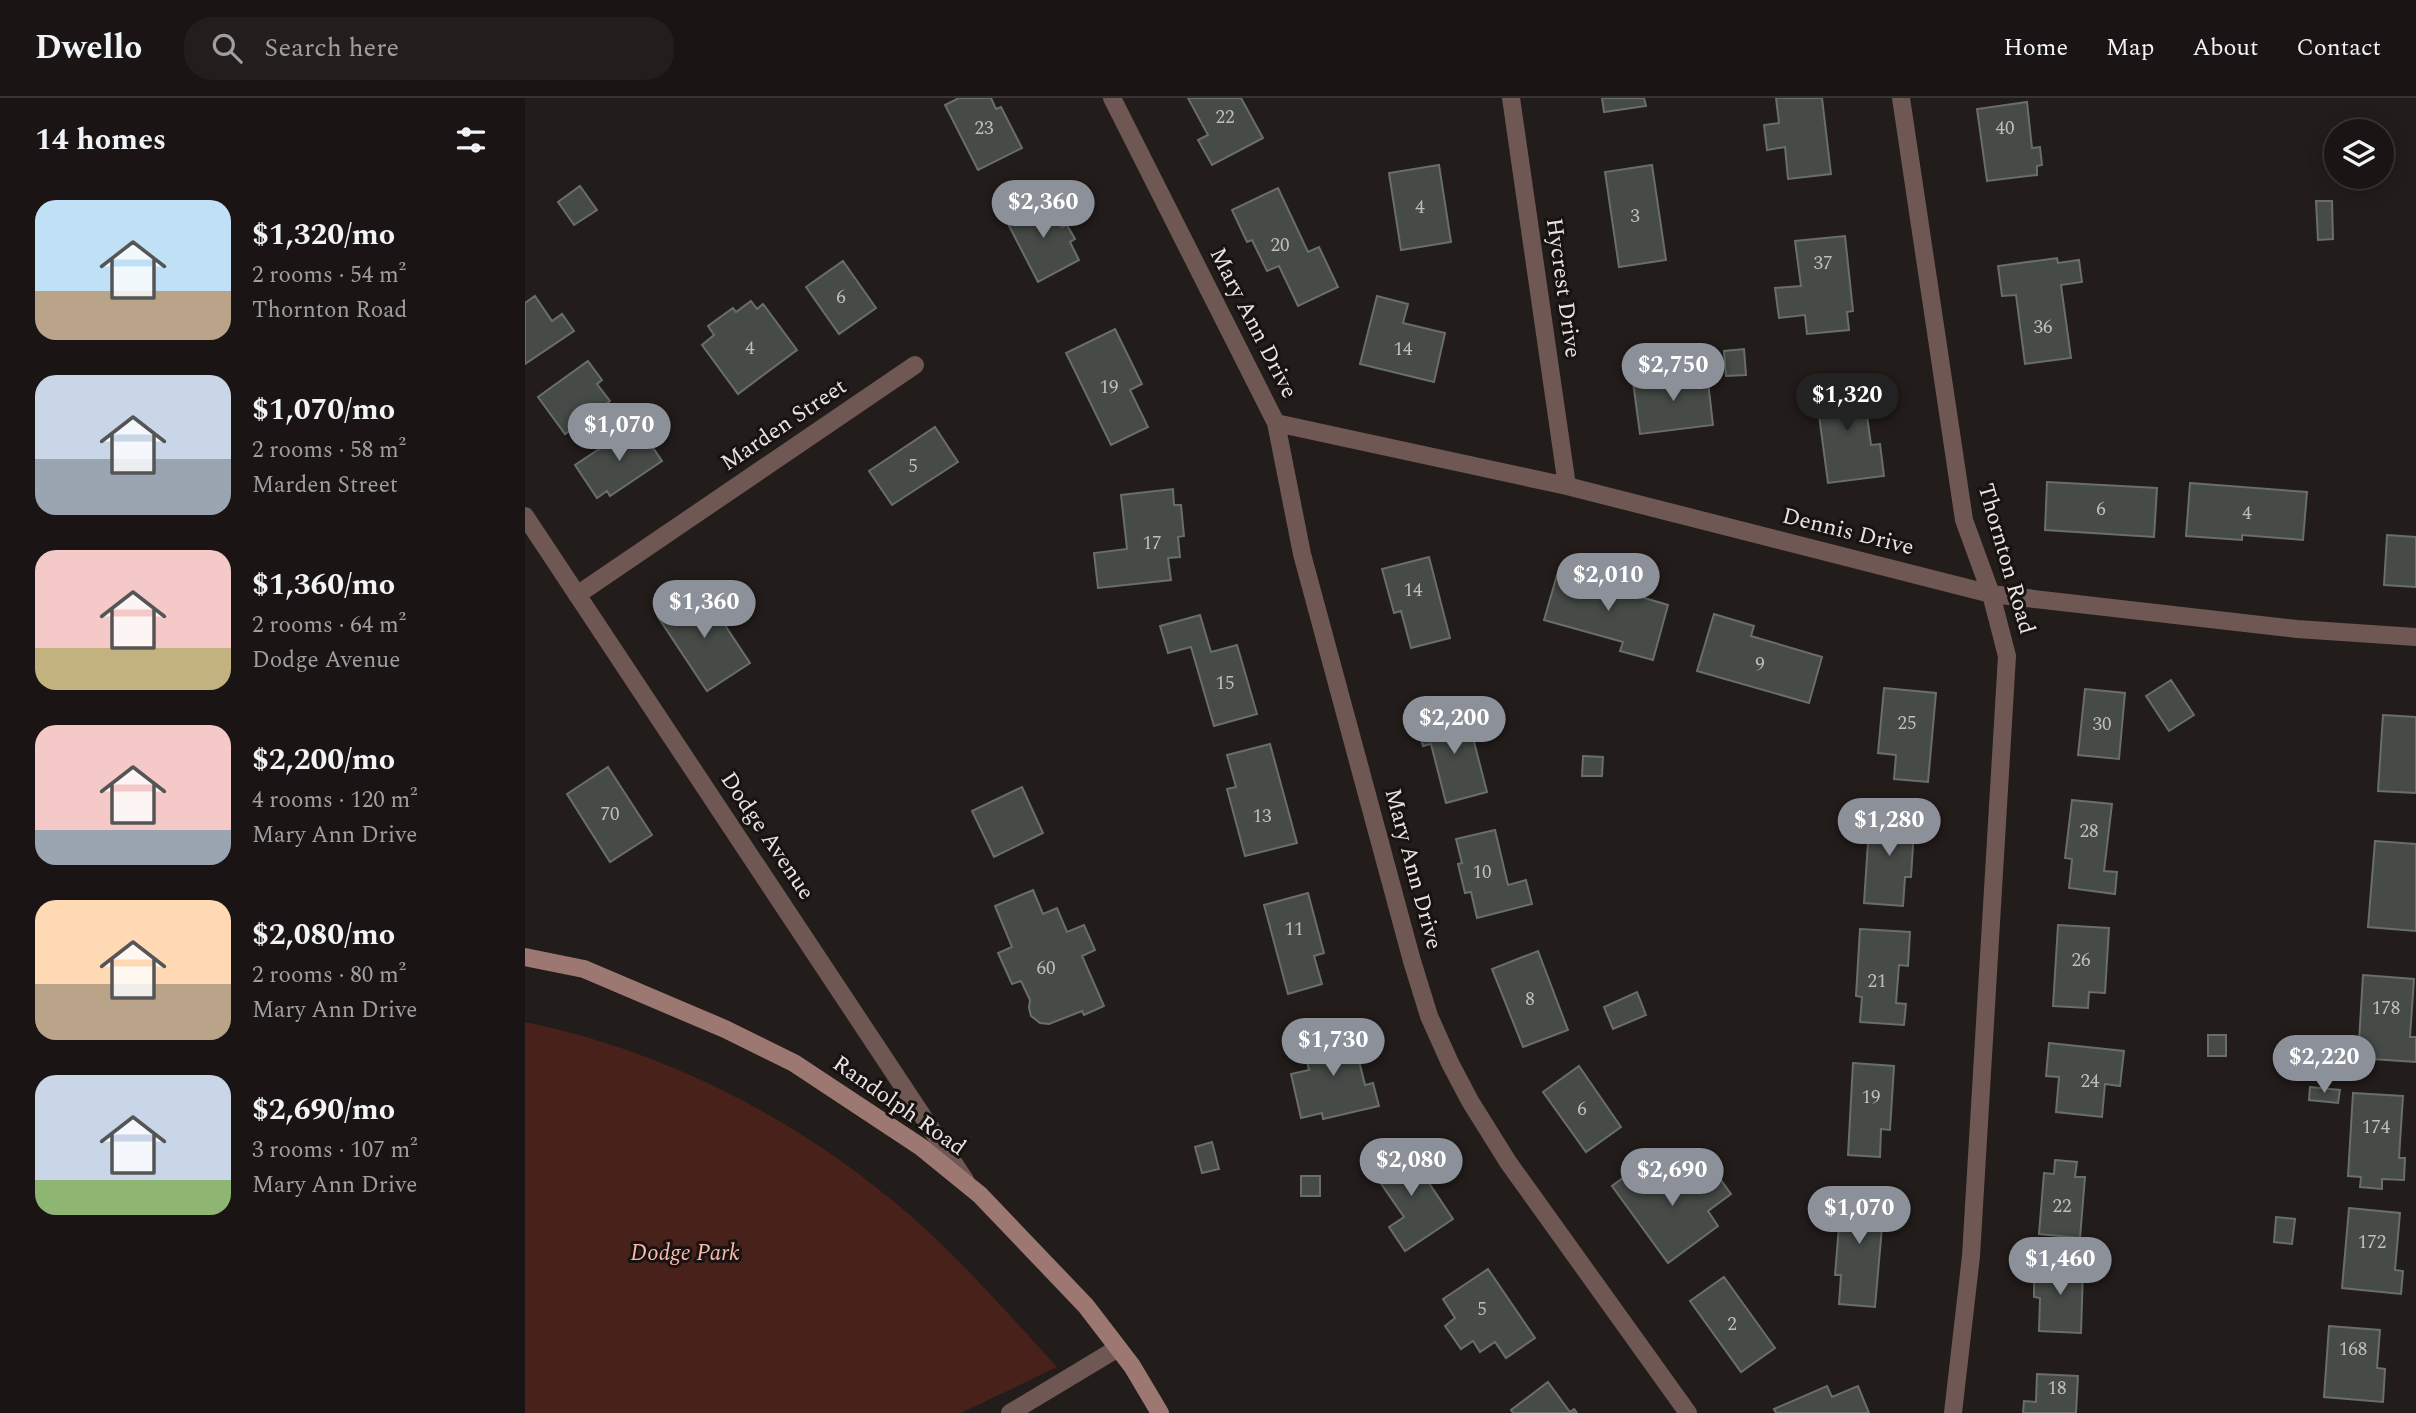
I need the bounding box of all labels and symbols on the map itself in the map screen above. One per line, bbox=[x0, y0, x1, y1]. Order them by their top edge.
house number: 22 bbox=[1215, 103, 1235, 132]
house number: 23 bbox=[974, 114, 994, 143]
house number: 40 bbox=[1995, 114, 2015, 143]
pin: $2,360 bbox=[986, 180, 1100, 240]
house number: 4 bbox=[1415, 193, 1425, 222]
house number: 3 bbox=[1630, 202, 1640, 231]
street label: Hycrest Drive bbox=[1536, 216, 1590, 360]
house number: 20 bbox=[1270, 231, 1290, 260]
street label: Mary Ann Drive bbox=[1200, 241, 1306, 405]
house number: 37 bbox=[1813, 249, 1833, 278]
house number: 6 bbox=[836, 283, 846, 312]
house number: 36 bbox=[2033, 313, 2053, 342]
house number: 4 bbox=[745, 334, 755, 363]
house number: 14 bbox=[1393, 335, 1413, 364]
pin: $2,750 bbox=[1616, 344, 1730, 403]
street label: Marden Street bbox=[714, 370, 854, 480]
house number: 19 bbox=[1099, 373, 1119, 402]
pin: $1,320 bbox=[1790, 374, 1904, 433]
pin: $1,070 bbox=[562, 404, 676, 463]
house number: 5 bbox=[908, 452, 918, 481]
street label: Thornton Road bbox=[1968, 479, 2044, 639]
house number: 6 bbox=[2096, 495, 2106, 524]
street label: Dennis Drive bbox=[1778, 499, 1918, 565]
house number: 4 bbox=[2242, 499, 2252, 528]
house number: 17 bbox=[1142, 529, 1162, 558]
pin: $2,010 bbox=[1551, 554, 1665, 613]
house number: 14 bbox=[1403, 576, 1423, 605]
pin: $1,360 bbox=[647, 580, 761, 640]
house number: 9 bbox=[1755, 650, 1765, 679]
house number: 15 bbox=[1215, 669, 1235, 698]
pin: $2,200 bbox=[1397, 696, 1511, 756]
house number: 25 bbox=[1897, 709, 1917, 738]
house number: 30 bbox=[2092, 710, 2112, 739]
street label: Dodge Avenue bbox=[711, 765, 823, 907]
street label: Mary Ann Drive bbox=[1375, 785, 1451, 953]
pin: $1,280 bbox=[1832, 798, 1946, 858]
house number: 70 bbox=[600, 800, 620, 829]
house number: 13 bbox=[1252, 802, 1272, 831]
house number: 28 bbox=[2079, 817, 2099, 846]
house number: 10 bbox=[1472, 858, 1492, 887]
house number: 11 bbox=[1284, 915, 1304, 944]
house number: 26 bbox=[2071, 946, 2091, 975]
house number: 60 bbox=[1036, 954, 1056, 983]
house number: 21 bbox=[1867, 967, 1887, 996]
house number: 8 bbox=[1525, 985, 1535, 1014]
house number: 178 bbox=[2372, 994, 2400, 1023]
pin: $1,730 bbox=[1276, 1018, 1390, 1078]
pin: $2,220 bbox=[2267, 1035, 2381, 1095]
street label: Randolph Road bbox=[825, 1047, 973, 1165]
house number: 24 bbox=[2080, 1067, 2100, 1096]
house number: 19 bbox=[1861, 1083, 1881, 1112]
house number: 6 bbox=[1577, 1095, 1587, 1124]
house number: 174 bbox=[2362, 1113, 2391, 1142]
pin: $2,080 bbox=[1354, 1138, 1468, 1198]
pin: $2,690 bbox=[1615, 1148, 1729, 1208]
pin: $1,070 bbox=[1802, 1186, 1916, 1246]
house number: 22 bbox=[2052, 1192, 2072, 1221]
house number: 172 bbox=[2358, 1228, 2386, 1257]
park label: Dodge Park bbox=[630, 1236, 740, 1271]
pin: $1,460 bbox=[2003, 1238, 2117, 1297]
house number: 5 bbox=[1477, 1295, 1487, 1324]
house number: 2 bbox=[1727, 1310, 1737, 1339]
house number: 168 bbox=[2339, 1335, 2367, 1364]
house number: 18 bbox=[2047, 1374, 2067, 1403]

